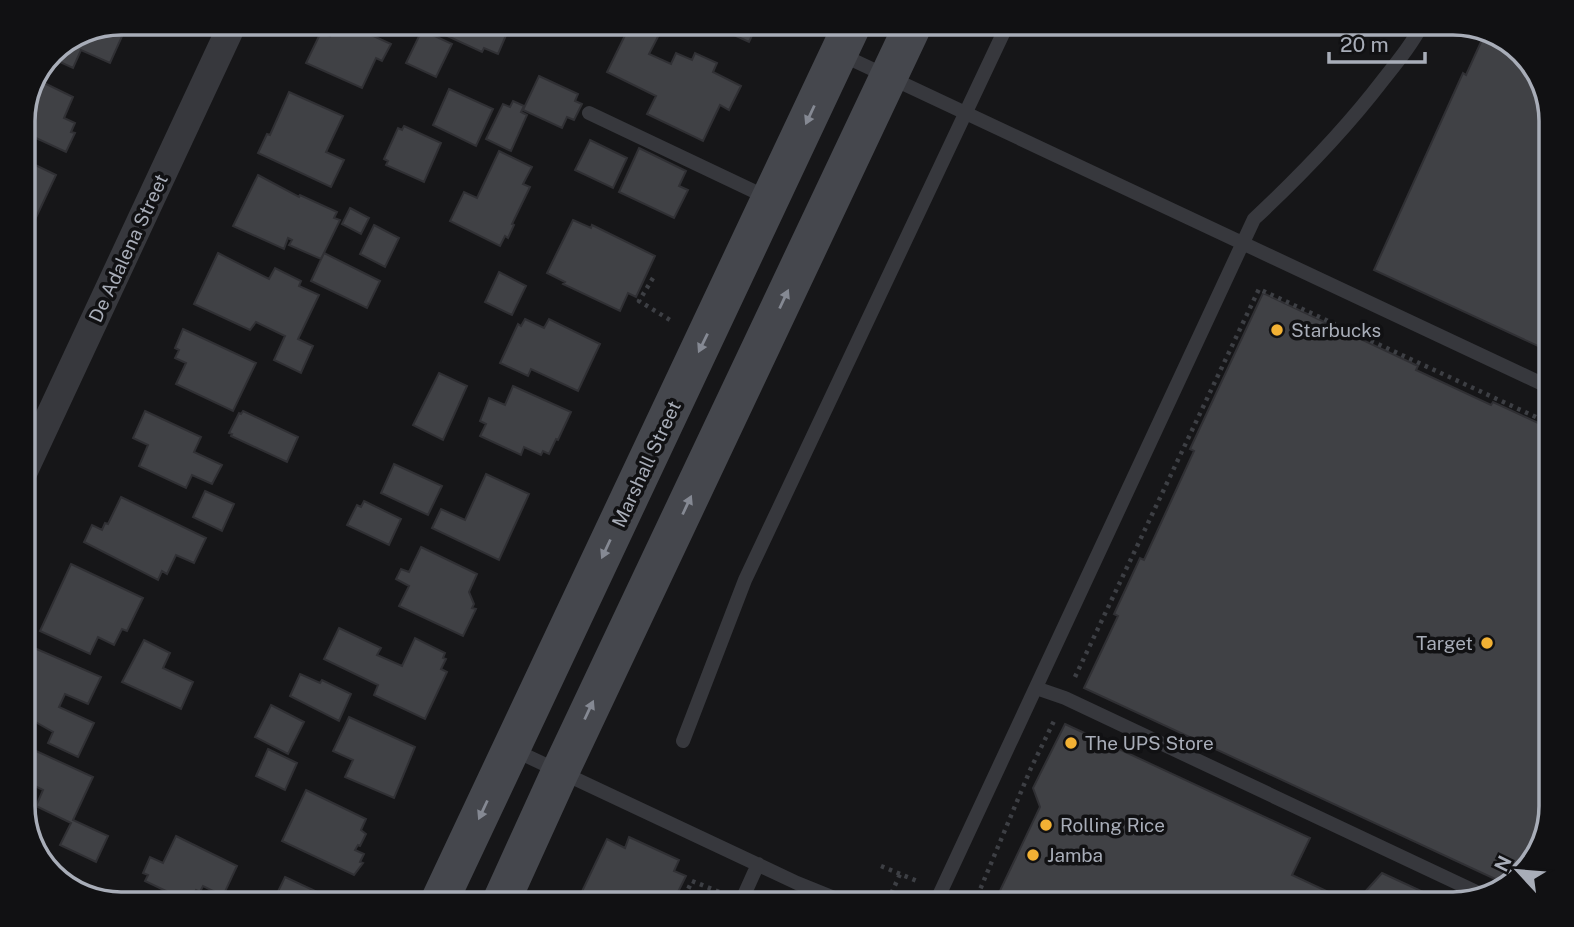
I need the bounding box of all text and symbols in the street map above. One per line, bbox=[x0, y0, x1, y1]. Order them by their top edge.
scale bar bbox=[1329, 21, 1425, 65]
text: 20 m bbox=[1340, 32, 1389, 57]
one-way arrow bbox=[804, 105, 815, 126]
street label: De Adalena Street bbox=[84, 170, 172, 326]
one-way arrow bbox=[778, 289, 790, 309]
place label: Starbucks bbox=[1291, 319, 1381, 341]
marker: Starbucks bbox=[1269, 322, 1285, 338]
one-way arrow bbox=[697, 333, 708, 353]
street label: Marshall Street bbox=[607, 397, 685, 531]
one-way arrow bbox=[681, 494, 692, 515]
one-way arrow bbox=[600, 539, 612, 559]
place label: Target bbox=[1416, 632, 1473, 654]
marker: Target bbox=[1479, 635, 1495, 651]
one-way arrow bbox=[584, 700, 595, 720]
place label: The UPS Store bbox=[1085, 732, 1214, 754]
marker: The UPS Store bbox=[1063, 735, 1079, 751]
one-way arrow bbox=[477, 800, 488, 821]
place label: Rolling Rice bbox=[1060, 814, 1165, 836]
marker: Rolling Rice bbox=[1038, 817, 1054, 833]
north arrow bbox=[1483, 836, 1553, 906]
place label: Jamba bbox=[1047, 844, 1103, 866]
marker: Jamba bbox=[1025, 847, 1041, 863]
text: N bbox=[1490, 852, 1516, 875]

